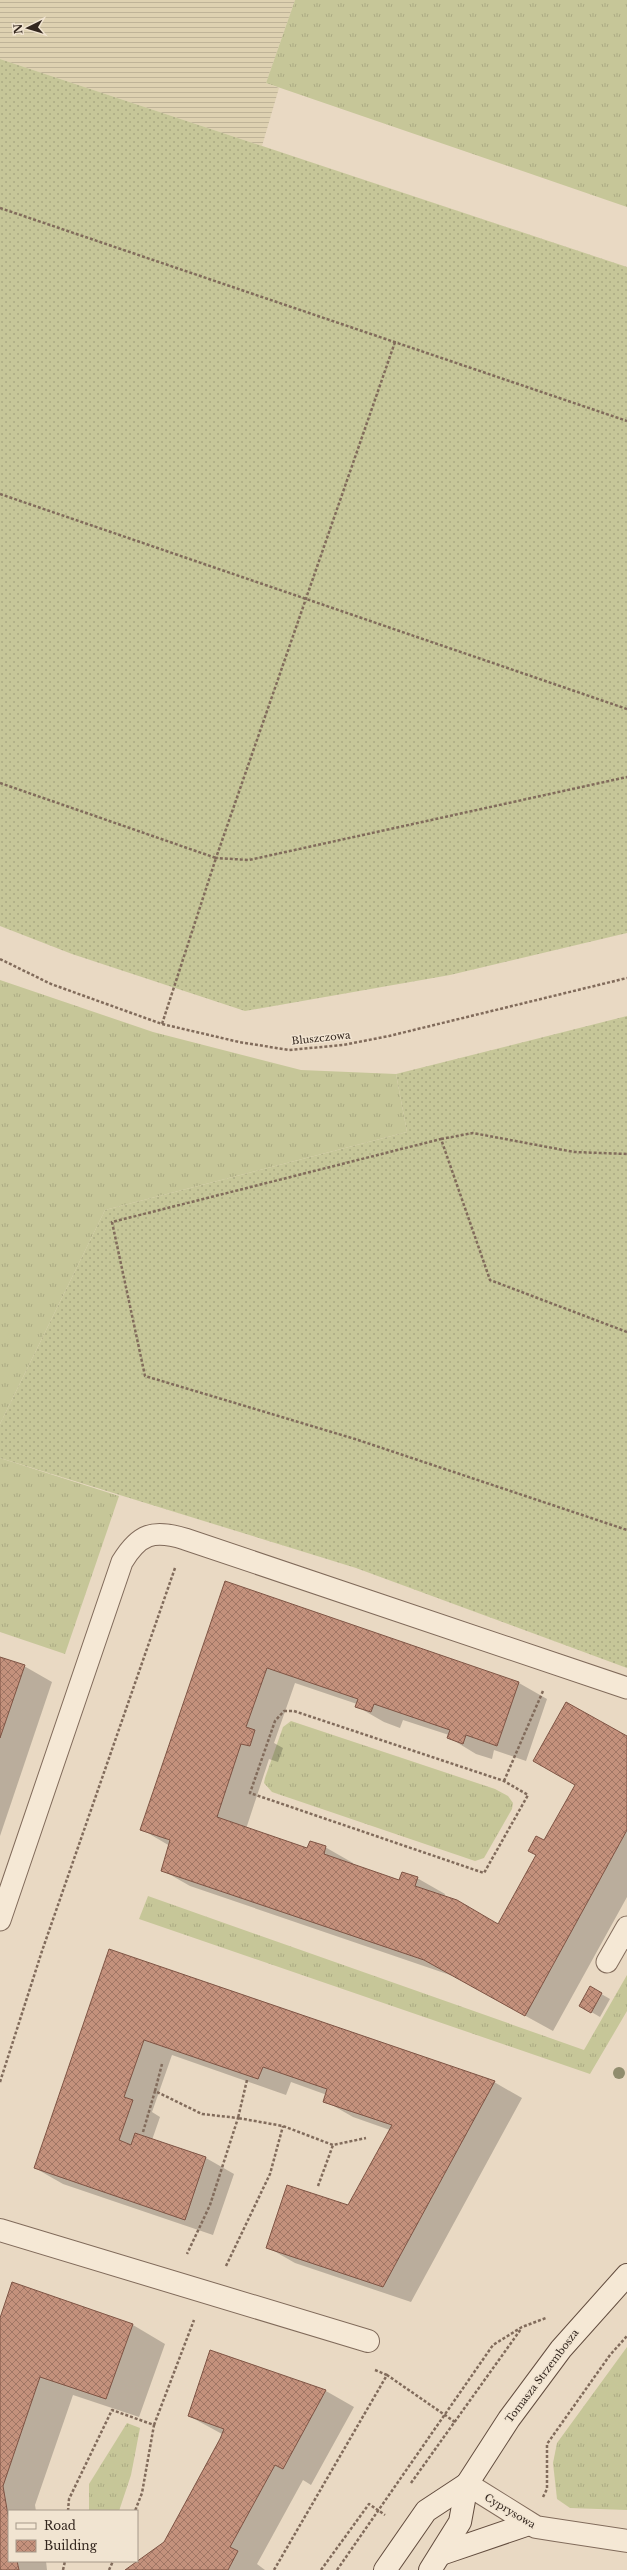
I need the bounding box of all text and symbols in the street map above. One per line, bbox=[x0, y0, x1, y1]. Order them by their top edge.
north arrow bbox=[8, 8, 48, 48]
text: N bbox=[11, 22, 25, 35]
street label: Bluszczowa bbox=[291, 1028, 351, 1048]
street label: Tomasza Strzembosza bbox=[503, 2326, 582, 2425]
street label: Cyprysowa bbox=[482, 2491, 538, 2531]
legend bbox=[8, 2510, 138, 2562]
text: Road bbox=[44, 2518, 76, 2533]
text: Building bbox=[44, 2538, 98, 2553]

